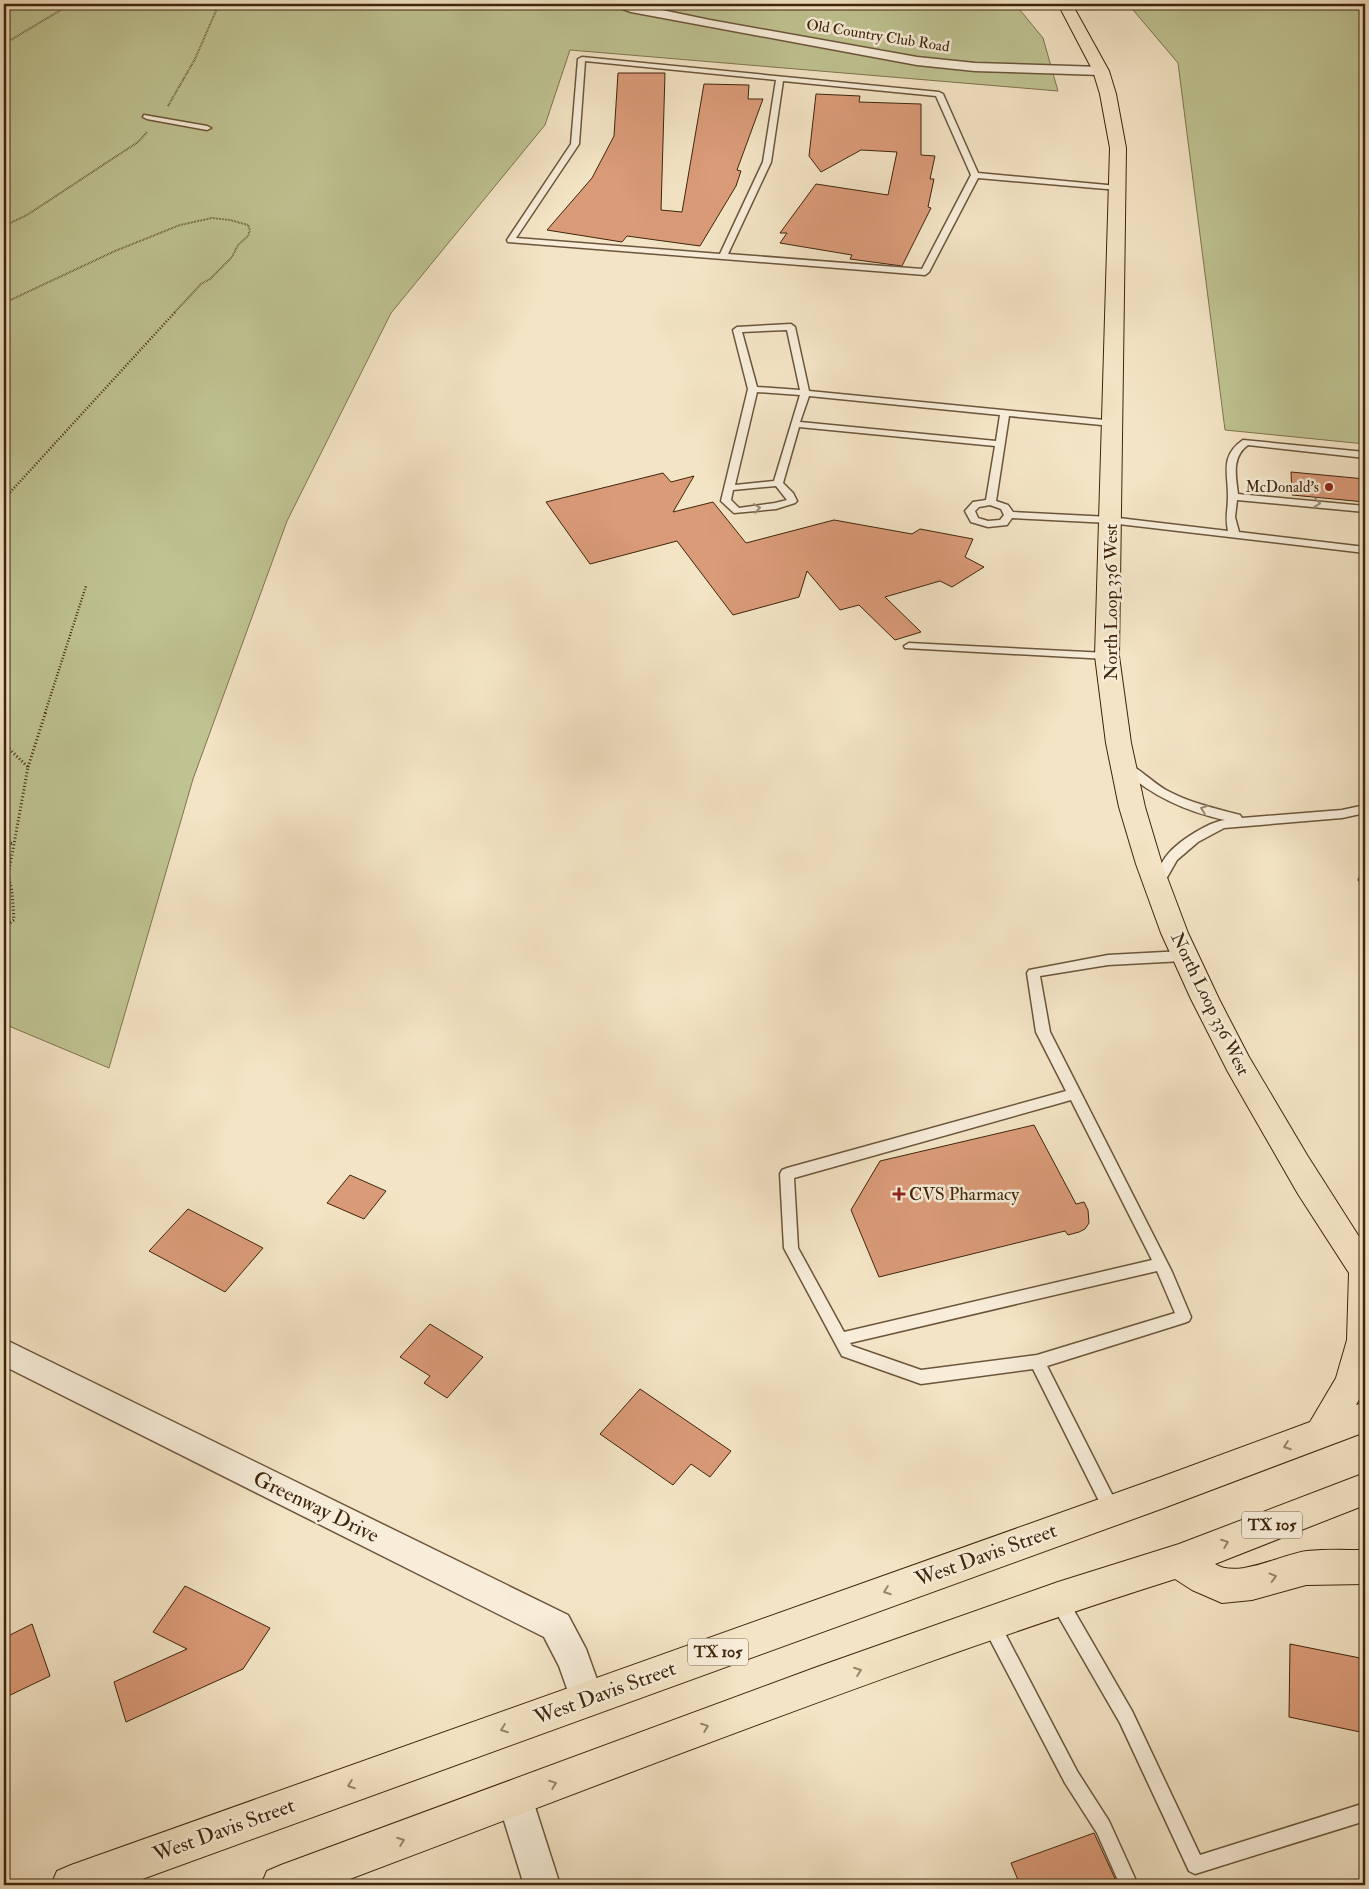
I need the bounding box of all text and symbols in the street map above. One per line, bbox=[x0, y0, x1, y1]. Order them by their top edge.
street label: Old Country Club Road bbox=[805, 15, 952, 57]
place label: McDonald's bbox=[1246, 478, 1319, 497]
marker: McDonald's bbox=[1323, 481, 1335, 493]
one-way arrow bbox=[1313, 498, 1321, 509]
one-way arrow bbox=[754, 503, 762, 514]
street label: North Loop 336 West bbox=[1100, 524, 1123, 680]
one-way arrow bbox=[1200, 805, 1208, 815]
street label: North Loop 336 West bbox=[1165, 929, 1255, 1079]
place label: CVS Pharmacy bbox=[909, 1183, 1020, 1206]
marker: CVS Pharmacy bbox=[893, 1188, 905, 1200]
one-way arrow bbox=[1283, 1440, 1292, 1450]
street label: Greenway Drive bbox=[249, 1465, 383, 1549]
road number: TX 105 bbox=[1242, 1512, 1302, 1538]
street label: West Davis Street bbox=[910, 1517, 1061, 1594]
one-way arrow bbox=[1220, 1539, 1229, 1550]
one-way arrow bbox=[1268, 1573, 1276, 1583]
one-way arrow bbox=[884, 1585, 892, 1595]
road number: TX 105 bbox=[688, 1638, 748, 1665]
street label: West Davis Street bbox=[529, 1655, 680, 1732]
one-way arrow bbox=[853, 1667, 861, 1677]
one-way arrow bbox=[500, 1723, 509, 1733]
one-way arrow bbox=[700, 1723, 709, 1733]
one-way arrow bbox=[347, 1779, 356, 1789]
one-way arrow bbox=[548, 1780, 557, 1790]
street label: West Davis Street bbox=[148, 1792, 299, 1869]
one-way arrow bbox=[396, 1837, 405, 1847]

